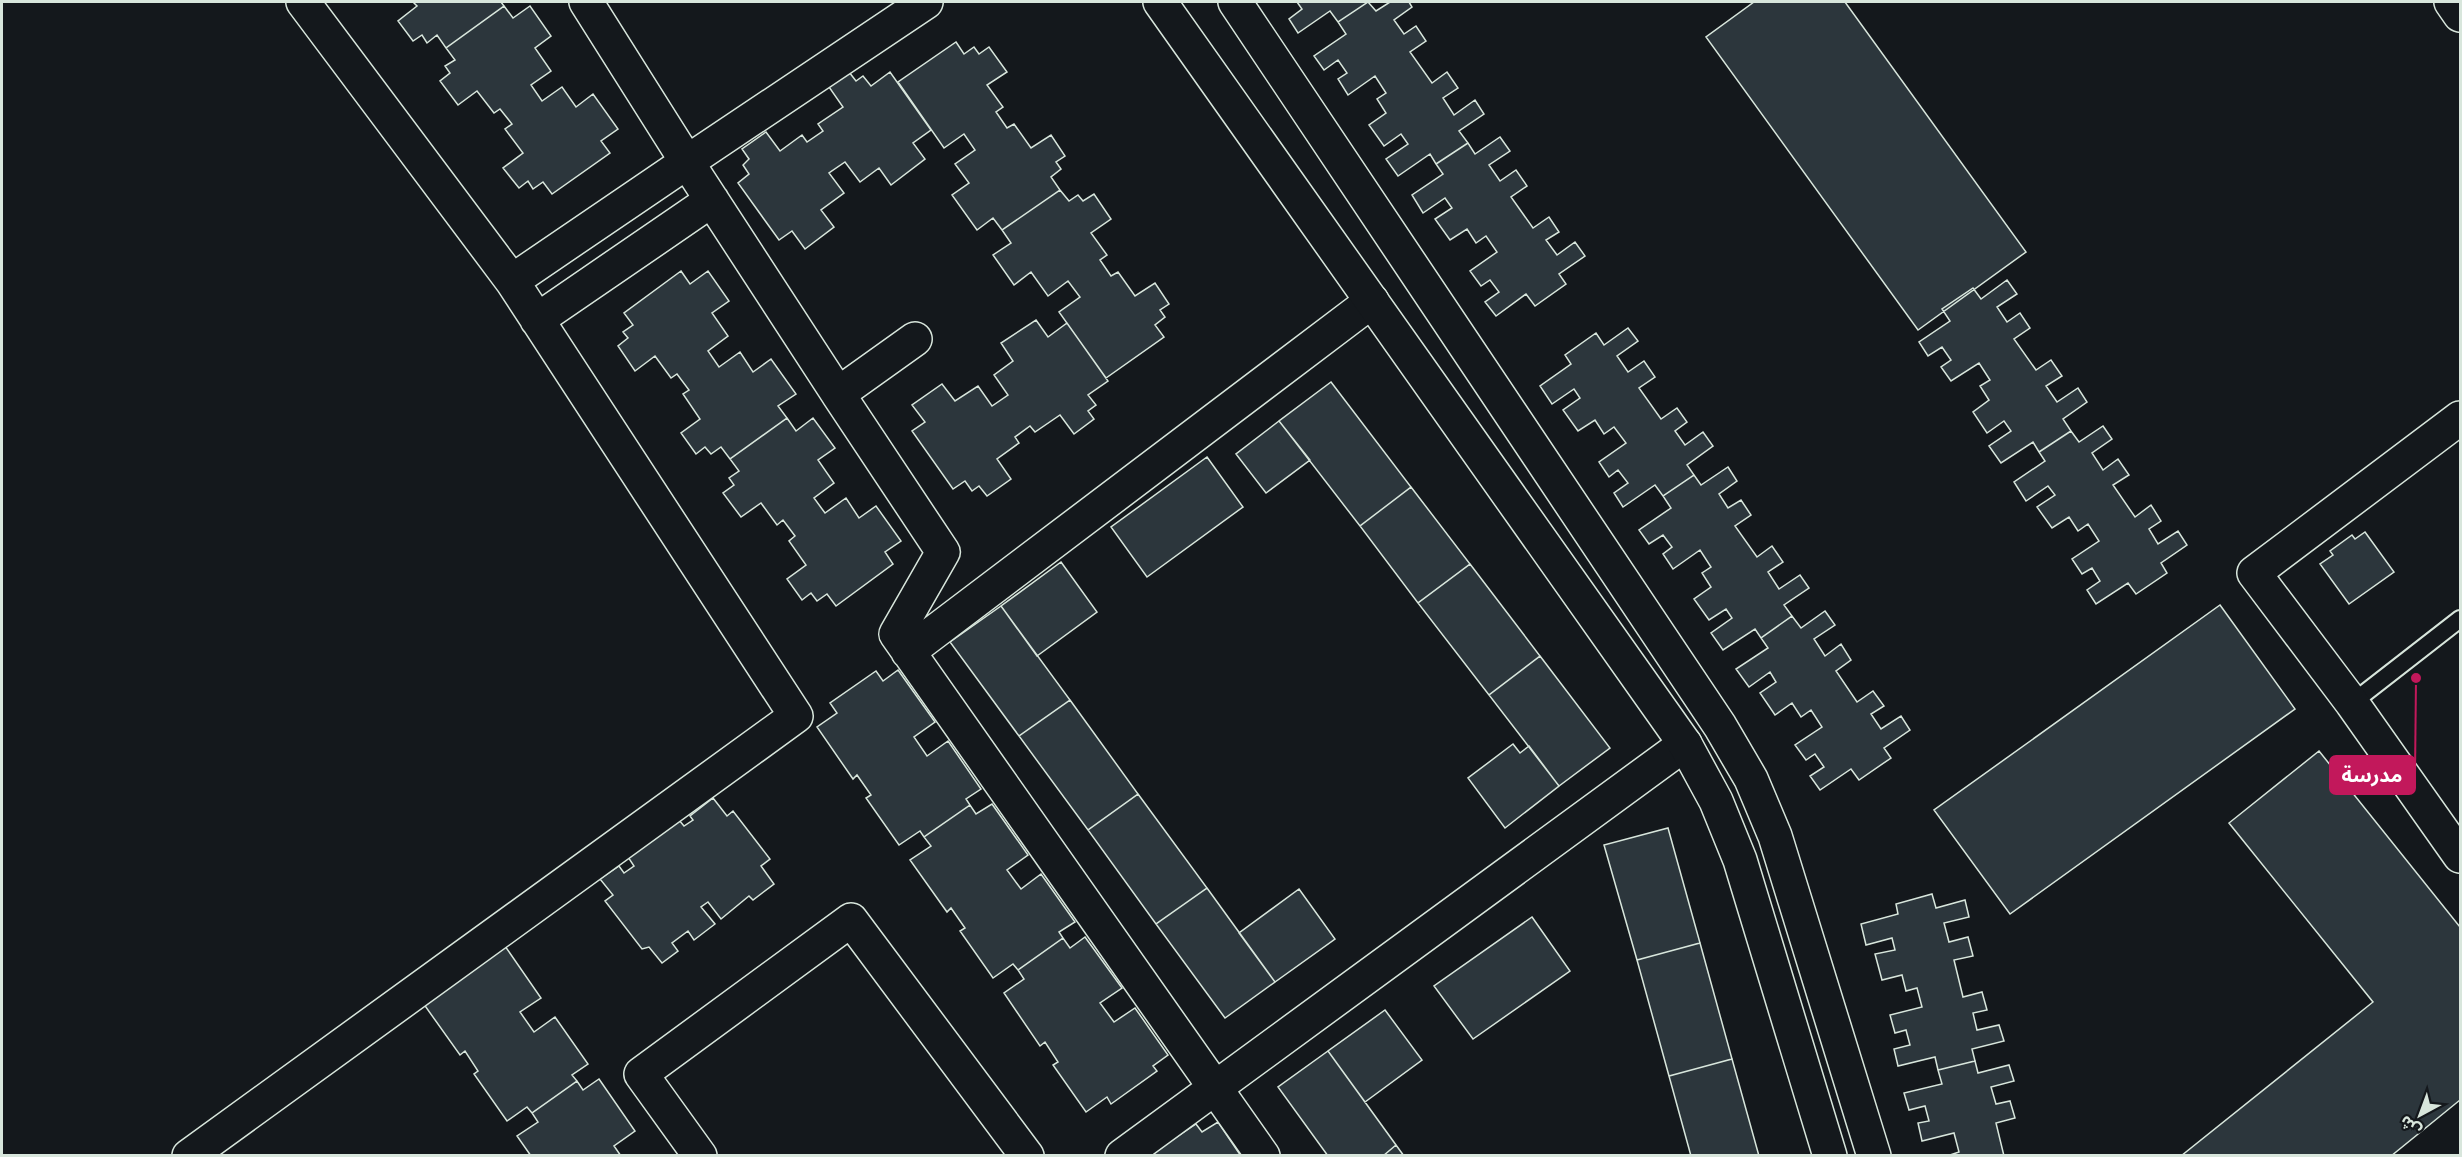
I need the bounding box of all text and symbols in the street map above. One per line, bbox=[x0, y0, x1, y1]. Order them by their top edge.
callout: مدرسة bbox=[2330, 756, 2415, 794]
text: مدرسة bbox=[2342, 765, 2402, 787]
north arrow bbox=[2390, 1085, 2450, 1145]
text: ش bbox=[2397, 1112, 2425, 1139]

